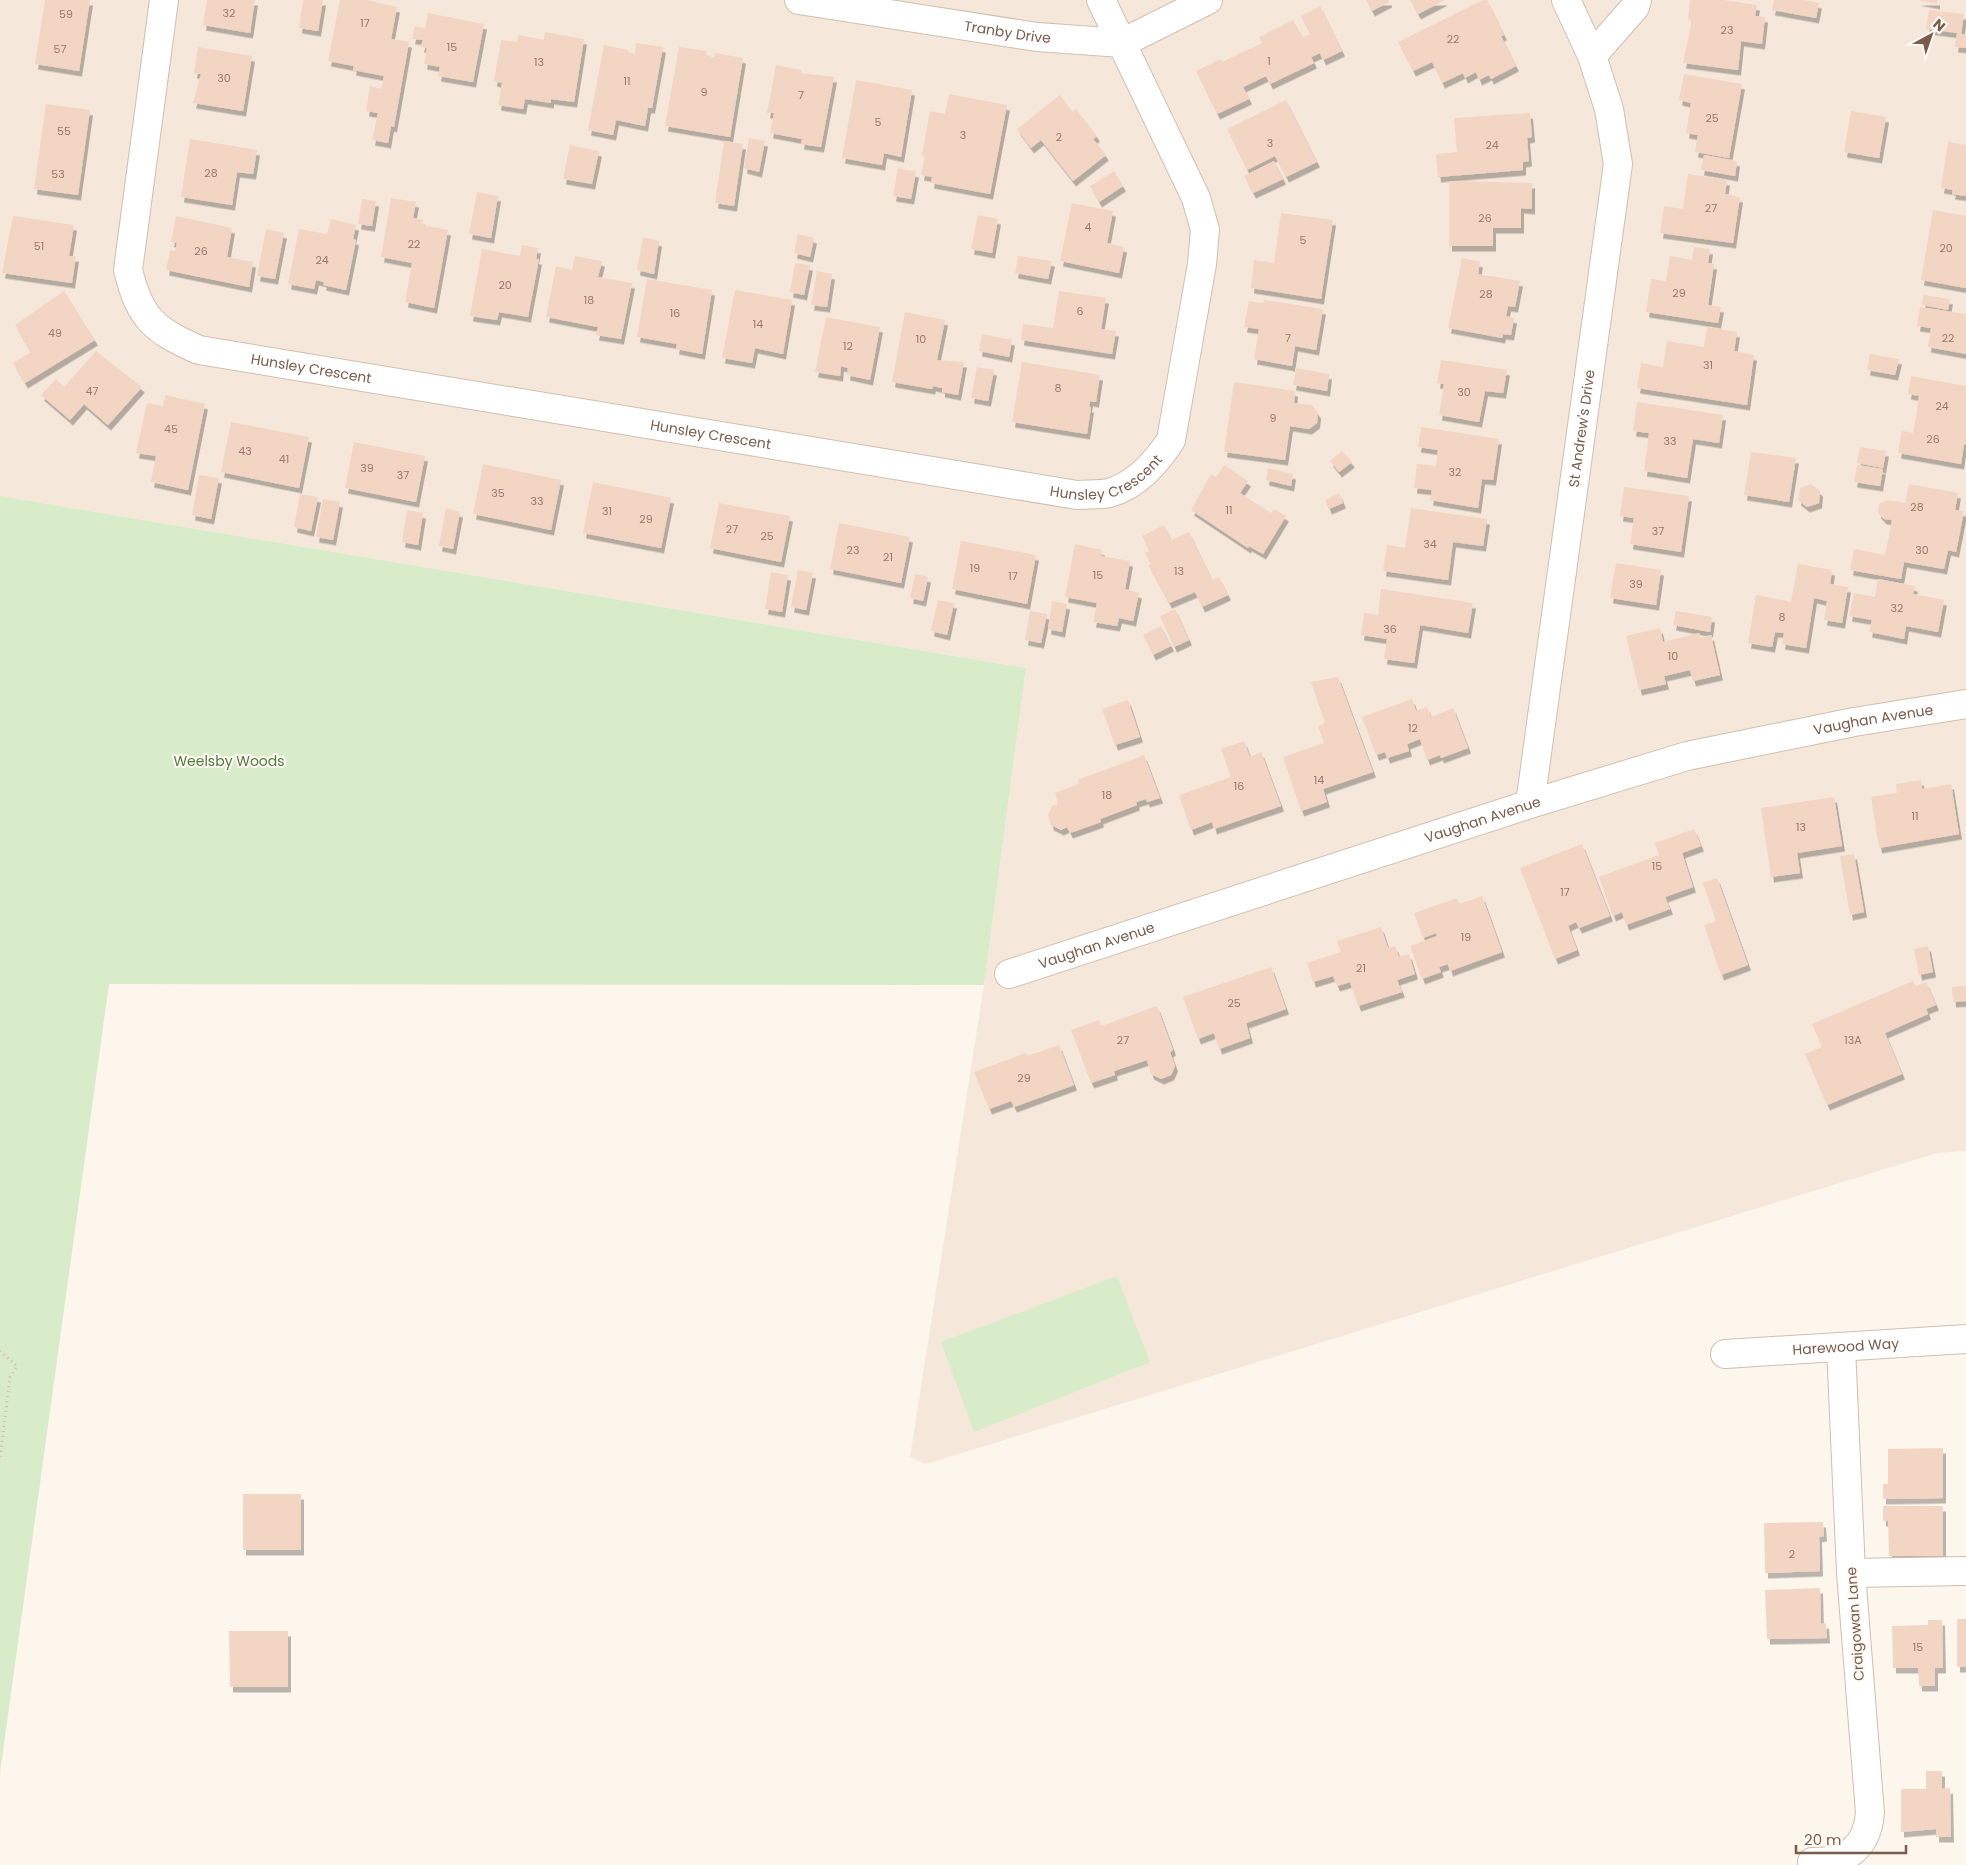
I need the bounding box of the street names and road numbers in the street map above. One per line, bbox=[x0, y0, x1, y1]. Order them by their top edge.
street label: Tranby Drive bbox=[963, 16, 1052, 48]
street label: Hunsley Crescent bbox=[249, 349, 373, 388]
street label: St Andrew's Drive bbox=[1564, 368, 1600, 489]
street label: Hunsley Crescent bbox=[649, 415, 773, 454]
street label: Hunsley Crescent bbox=[1049, 450, 1167, 505]
street label: Vaughan Avenue bbox=[1812, 699, 1935, 740]
street label: Vaughan Avenue bbox=[1422, 791, 1543, 848]
street label: Vaughan Avenue bbox=[1036, 917, 1157, 974]
street label: Harewood Way bbox=[1792, 1333, 1900, 1360]
street label: Craigowan Lane bbox=[1841, 1566, 1869, 1682]

